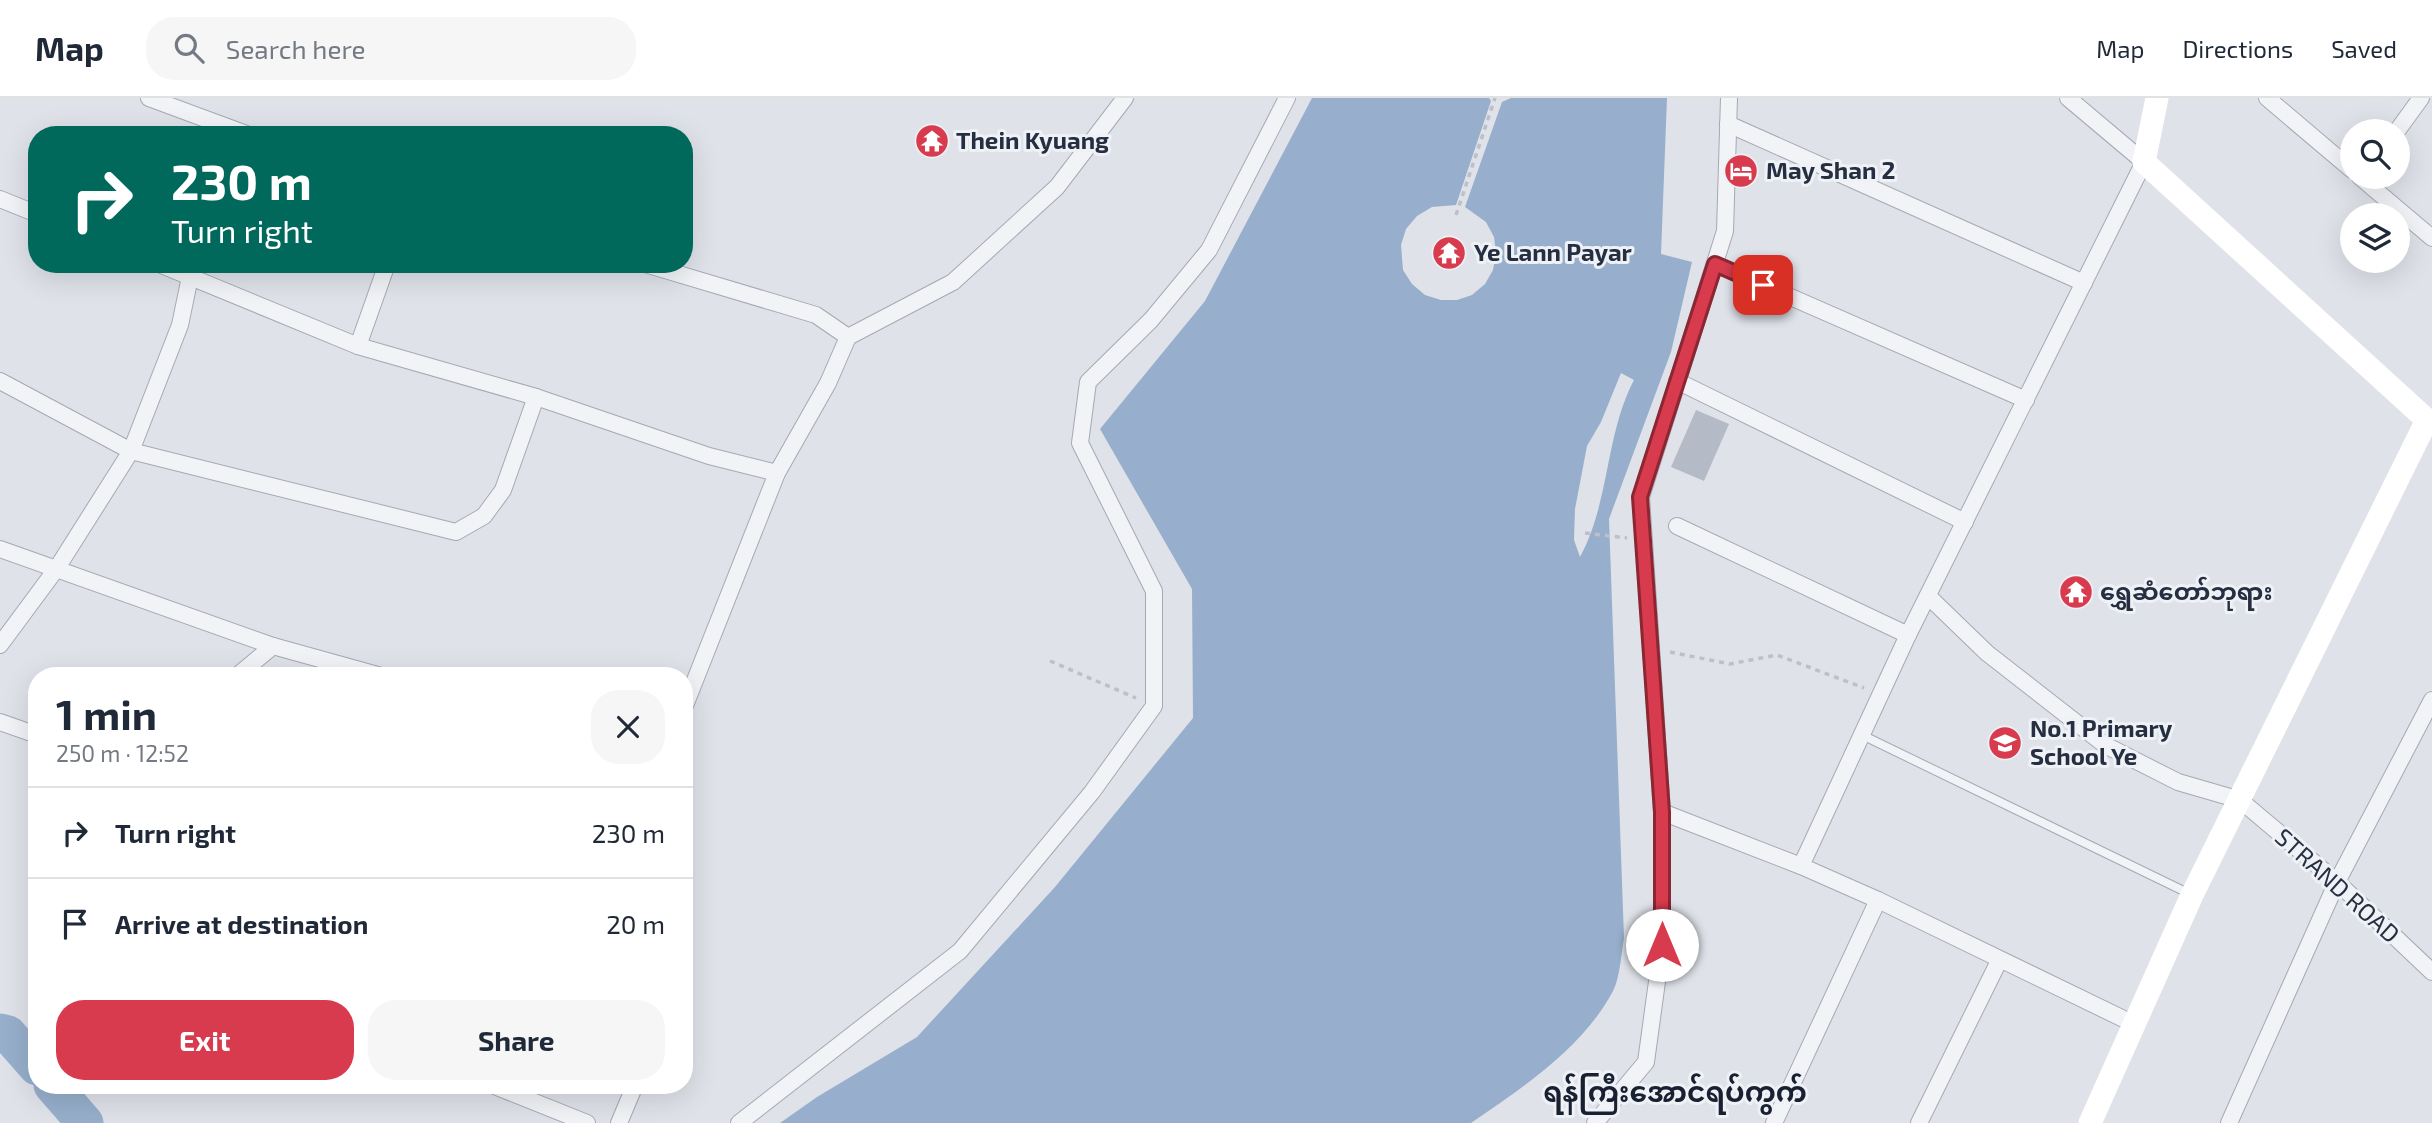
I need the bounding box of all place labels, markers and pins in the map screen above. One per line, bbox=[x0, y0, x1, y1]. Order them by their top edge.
temple icon: Thein Kyuang bbox=[913, 122, 951, 160]
place label: Thein Kyuang bbox=[956, 125, 1109, 154]
hotel icon: May Shan 2 bbox=[1722, 152, 1760, 190]
place label: May Shan 2 bbox=[1766, 155, 1896, 184]
temple icon: Ye Lann Payar bbox=[1430, 234, 1468, 272]
place label: Ye Lann Payar bbox=[1474, 237, 1633, 266]
pin bbox=[1733, 255, 1793, 315]
temple icon: ရွှေဆံတော်ဘုရား bbox=[2057, 573, 2095, 611]
place label: ရွှေဆံတော်ဘုရား bbox=[2100, 576, 2273, 611]
place label: No.1 Primary School Ye bbox=[2030, 713, 2173, 770]
school or university icon: No.1 Primary School Ye bbox=[1986, 724, 2024, 762]

